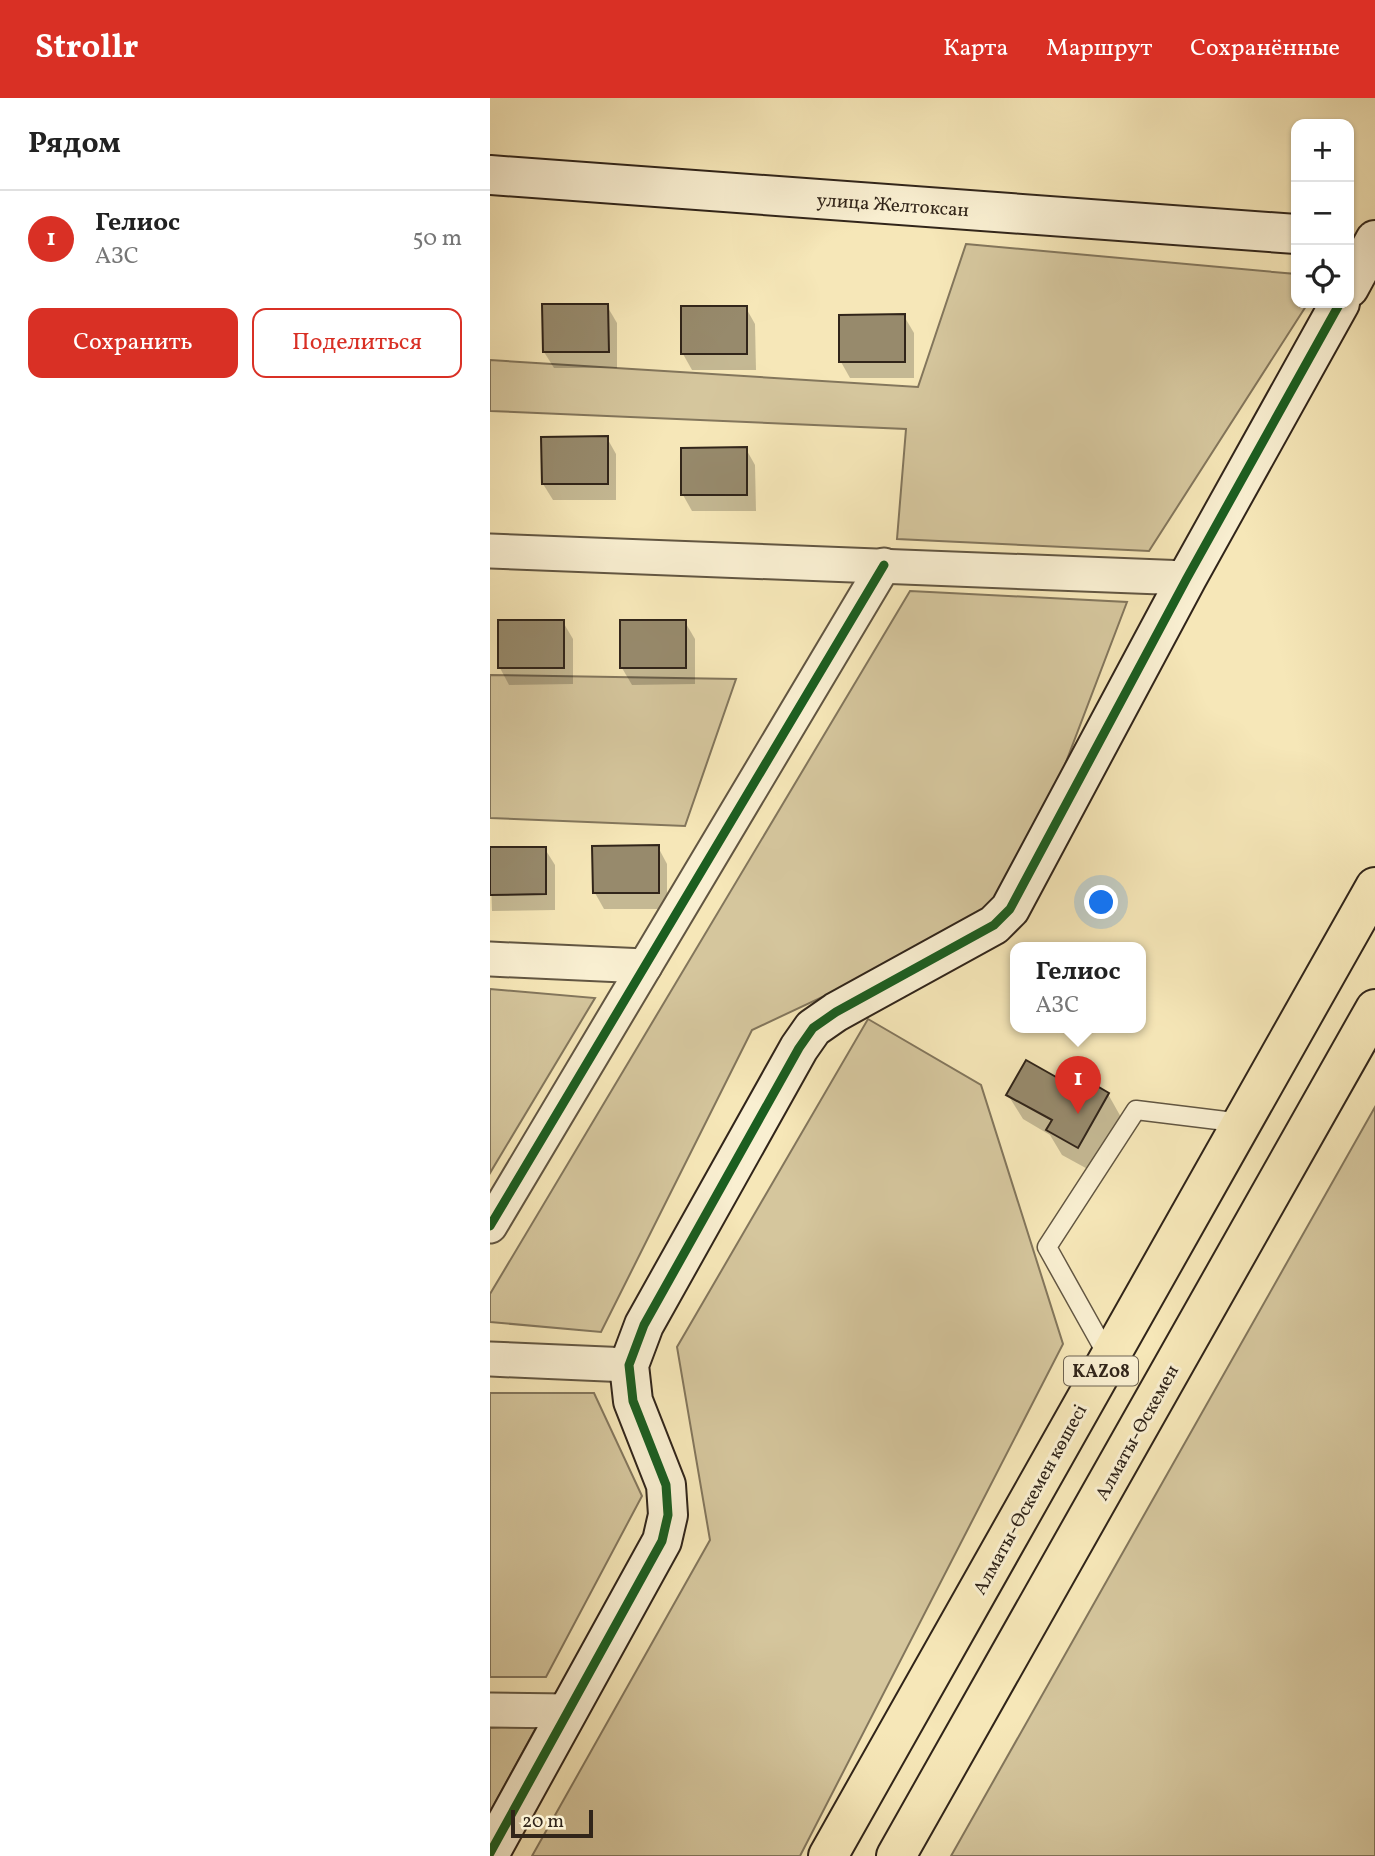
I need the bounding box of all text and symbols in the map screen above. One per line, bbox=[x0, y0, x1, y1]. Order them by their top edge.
text: Strollr bbox=[35, 26, 138, 72]
text: Карта bbox=[943, 32, 1008, 66]
text: Маршрут bbox=[1046, 32, 1152, 66]
text: Сохранённые bbox=[1190, 32, 1340, 66]
map controls bbox=[1291, 119, 1354, 308]
button: + bbox=[1291, 119, 1354, 182]
text: Рядом bbox=[28, 123, 121, 165]
button: − bbox=[1291, 182, 1354, 245]
street label: улица Желтоксан bbox=[816, 188, 970, 224]
text: Гелиос bbox=[95, 205, 180, 241]
text: 1 bbox=[46, 223, 56, 255]
text: 50 m bbox=[413, 223, 462, 255]
text: АЗС bbox=[95, 241, 139, 273]
button: locate bbox=[1291, 245, 1354, 308]
button: Сохранить bbox=[28, 308, 238, 378]
button: Поделиться bbox=[252, 308, 462, 378]
your location bbox=[1084, 885, 1118, 919]
popup bbox=[1010, 942, 1146, 1033]
text: Гелиос bbox=[1035, 954, 1121, 990]
text: АЗС bbox=[1035, 990, 1079, 1022]
pin: 1 bbox=[1055, 1056, 1101, 1114]
road number: KAZ08 bbox=[1064, 1356, 1138, 1386]
street label: Алматы-Өскемен bbox=[1090, 1360, 1186, 1506]
street label: Алматы-Өскемен көшесі bbox=[967, 1400, 1094, 1600]
scale bar bbox=[511, 1807, 593, 1839]
text: 20 m bbox=[522, 1809, 564, 1835]

